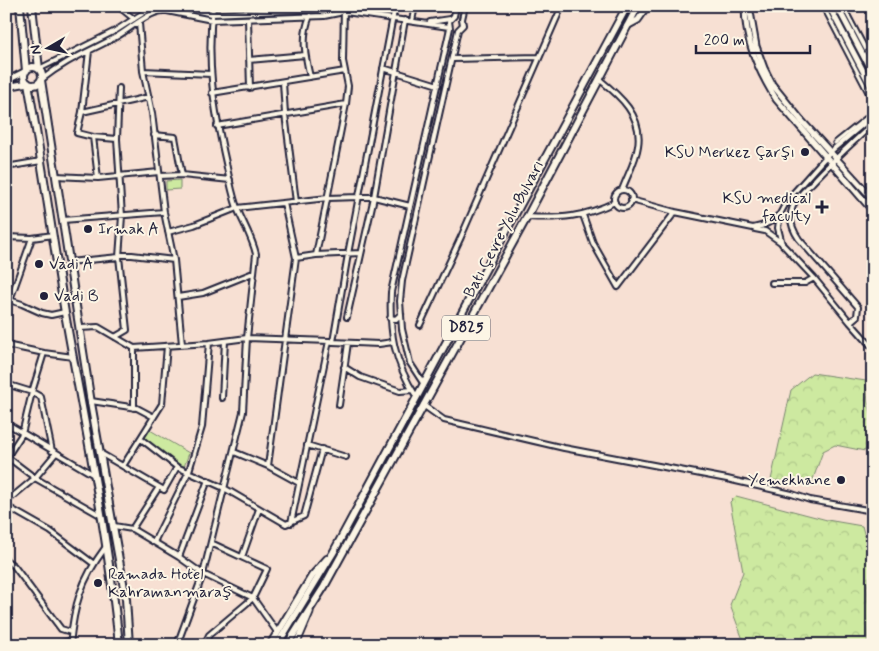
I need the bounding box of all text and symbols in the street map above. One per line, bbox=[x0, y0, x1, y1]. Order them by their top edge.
north arrow bbox=[22, 22, 72, 72]
scale bar bbox=[696, 22, 810, 54]
text: 200 m bbox=[704, 31, 745, 51]
text: N bbox=[27, 44, 46, 56]
place label: KSU Merkez Çarşı bbox=[665, 142, 795, 163]
marker: KSU Merkez Çarşı bbox=[799, 146, 811, 158]
street label: Batı Çevre Yolu Bulvarı bbox=[459, 157, 549, 301]
place label: KSU medical faculty bbox=[722, 188, 811, 227]
marker: KSU medical faculty bbox=[815, 200, 829, 214]
place label: Irmak A bbox=[98, 219, 159, 240]
marker: Irmak A bbox=[82, 223, 94, 235]
place label: Vadi A bbox=[49, 254, 93, 275]
marker: Vadi A bbox=[33, 258, 45, 270]
place label: Vadi B bbox=[54, 286, 99, 307]
marker: Vadi B bbox=[38, 290, 50, 302]
road number: D825 bbox=[442, 316, 490, 340]
place label: Yemekhane bbox=[748, 470, 831, 491]
marker: Yemekhane bbox=[835, 474, 847, 486]
place label: Ramada Hotel Kahramanmaraş bbox=[108, 564, 232, 603]
marker: Ramada Hotel Kahramanmaraş bbox=[92, 577, 104, 589]

